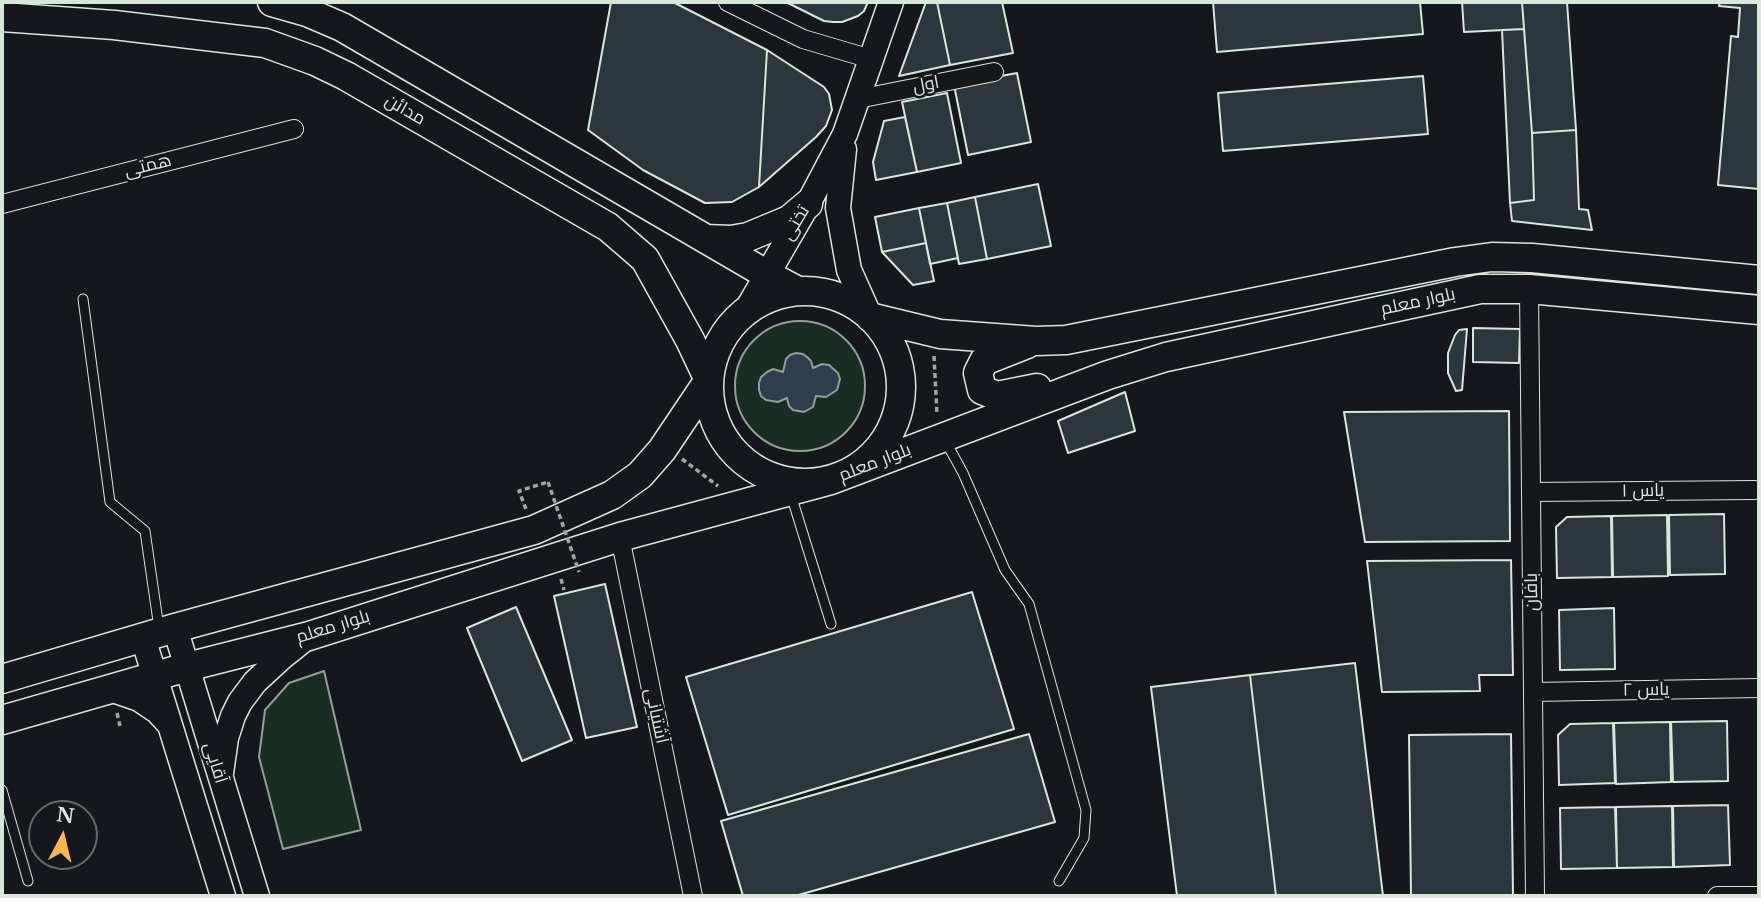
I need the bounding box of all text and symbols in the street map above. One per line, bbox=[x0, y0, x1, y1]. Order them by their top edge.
street label: اول bbox=[911, 72, 941, 98]
street label: مدائن bbox=[381, 90, 429, 130]
street label: همتی bbox=[122, 150, 174, 182]
street label: تختی bbox=[777, 202, 815, 244]
street label: بلوار معلم bbox=[1379, 284, 1457, 320]
street label: بلوار معلم bbox=[836, 439, 914, 487]
street label: یاس ۱ bbox=[1621, 480, 1665, 502]
street label: بافان bbox=[1521, 573, 1543, 611]
street label: بلوار معلم bbox=[294, 606, 372, 648]
street label: یاس ۲ bbox=[1623, 679, 1669, 701]
street label: آشتیانی bbox=[640, 686, 672, 746]
street label: آقایی bbox=[199, 740, 231, 786]
north arrow bbox=[28, 800, 98, 870]
text: N bbox=[55, 803, 76, 828]

